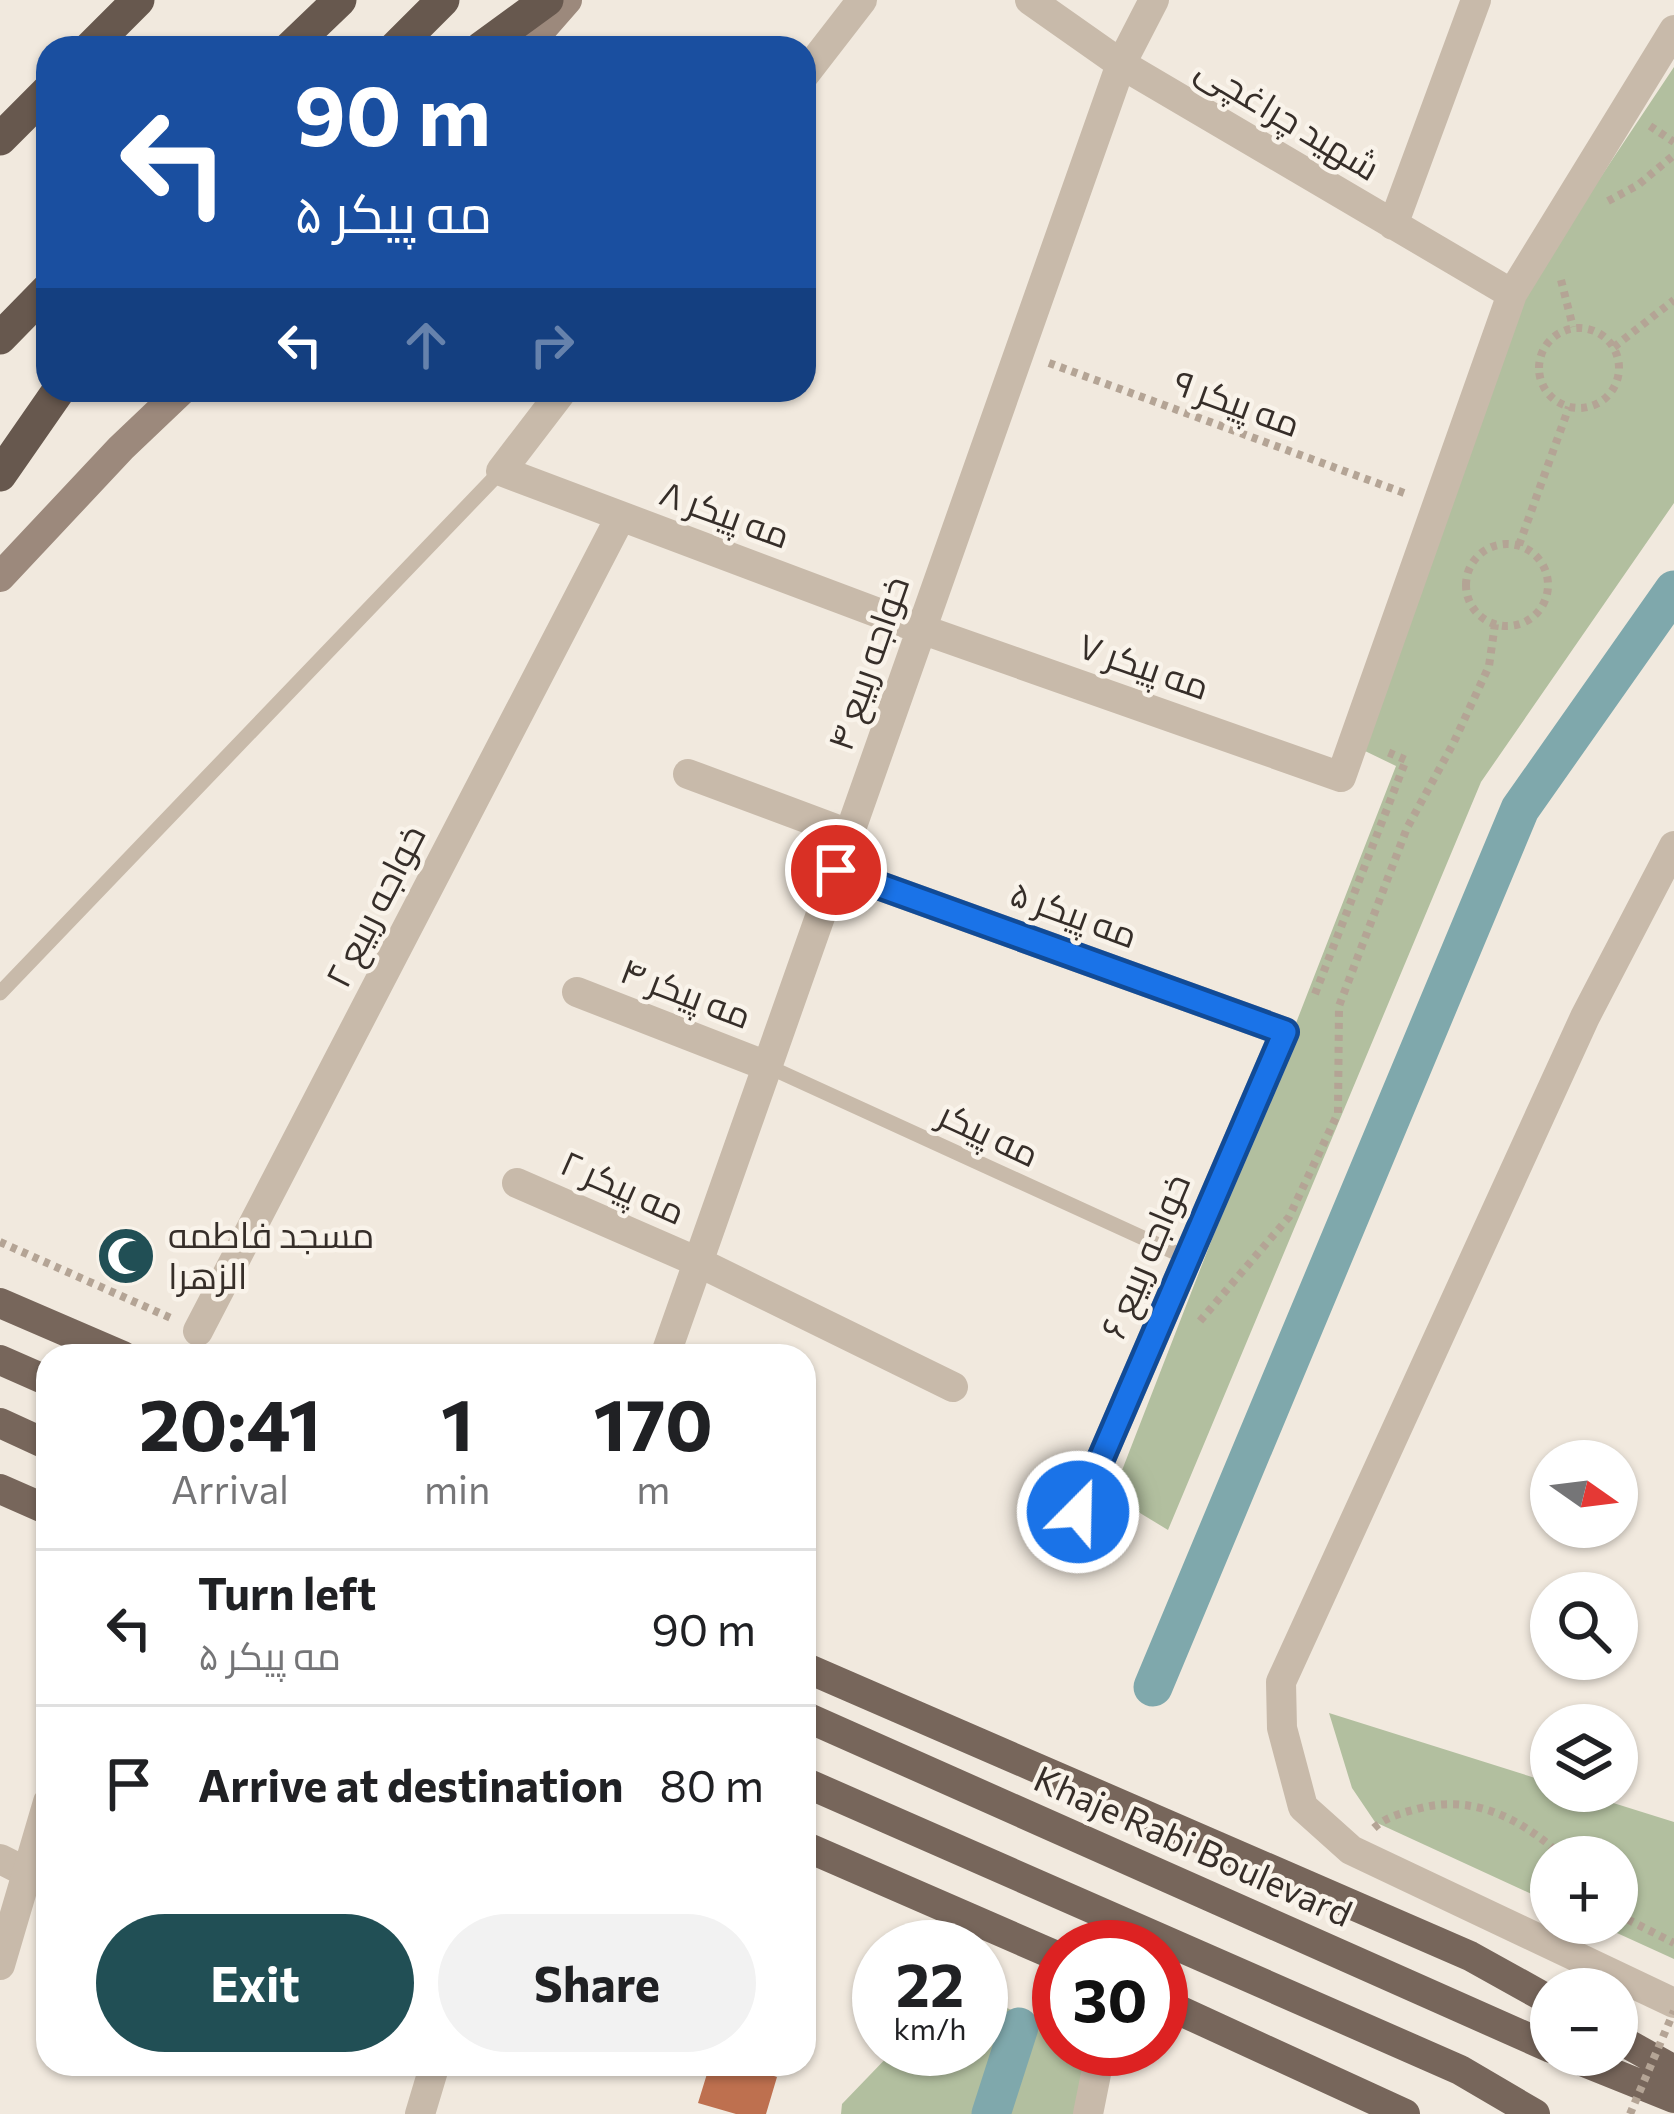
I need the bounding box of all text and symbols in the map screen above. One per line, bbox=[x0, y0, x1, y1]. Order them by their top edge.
street label: شهید چراغچی bbox=[1188, 44, 1388, 192]
text: 90 m bbox=[294, 61, 491, 163]
icon: left bbox=[96, 84, 252, 240]
text: مه پیکر ۵ bbox=[294, 178, 492, 244]
icon: left bbox=[267, 312, 333, 378]
icon: ahead bbox=[393, 312, 459, 378]
icon: right bbox=[519, 312, 585, 378]
street label: مه پیکر ۹ bbox=[1167, 358, 1307, 448]
street label: مه پیکر ۸ bbox=[653, 468, 797, 560]
street label: خواجه ربیع ۴ bbox=[816, 569, 921, 757]
street label: مه پیکر ۷ bbox=[1072, 621, 1216, 711]
street label: خواجه ربیع ۲ bbox=[314, 817, 437, 996]
pin bbox=[785, 819, 887, 921]
icon: arrive bbox=[803, 837, 869, 903]
street label: مه پیکر ۵ bbox=[1004, 869, 1144, 959]
street label: مه پیکر ۴ bbox=[614, 946, 758, 1040]
street label: مه پیکر bbox=[929, 1089, 1047, 1178]
street label: مه پیکر ۲ bbox=[553, 1138, 693, 1236]
street label: خواجه ربیع ۶ bbox=[1089, 1166, 1202, 1346]
place label: مسجد فاطمه الزهرا bbox=[168, 1211, 374, 1297]
mosque icon: مسجد فاطمه الزهرا bbox=[95, 1225, 157, 1287]
text: 20:41 bbox=[139, 1378, 321, 1466]
text: 1 bbox=[441, 1378, 474, 1466]
text: 170 bbox=[593, 1378, 713, 1466]
north arrow bbox=[1530, 1440, 1638, 1548]
map controls bbox=[1530, 1440, 1638, 2076]
position arrow bbox=[1015, 1449, 1141, 1575]
text: Arrival bbox=[171, 1464, 289, 1512]
text: min bbox=[424, 1464, 490, 1512]
text: m bbox=[636, 1464, 670, 1512]
text: Turn left bbox=[198, 1564, 376, 1619]
button: search bbox=[1530, 1572, 1638, 1680]
icon: left bbox=[96, 1595, 162, 1661]
text: 90 m bbox=[651, 1600, 756, 1655]
text: مه پیکر ۵ bbox=[198, 1630, 341, 1678]
button: layers bbox=[1530, 1704, 1638, 1812]
icon: arrive bbox=[96, 1751, 162, 1817]
street label: Khaje Rabi Boulevard bbox=[1028, 1754, 1359, 1934]
text: Arrive at destination bbox=[198, 1756, 624, 1811]
text: 80 m bbox=[660, 1756, 764, 1811]
button: + bbox=[1530, 1836, 1638, 1944]
button: Exit bbox=[96, 1914, 414, 2052]
button: Share bbox=[438, 1914, 756, 2052]
speed limit sign: 30 bbox=[1032, 1920, 1188, 2076]
text: 22 bbox=[896, 1946, 964, 2019]
button: − bbox=[1530, 1968, 1638, 2076]
text: km/h bbox=[894, 2009, 966, 2046]

